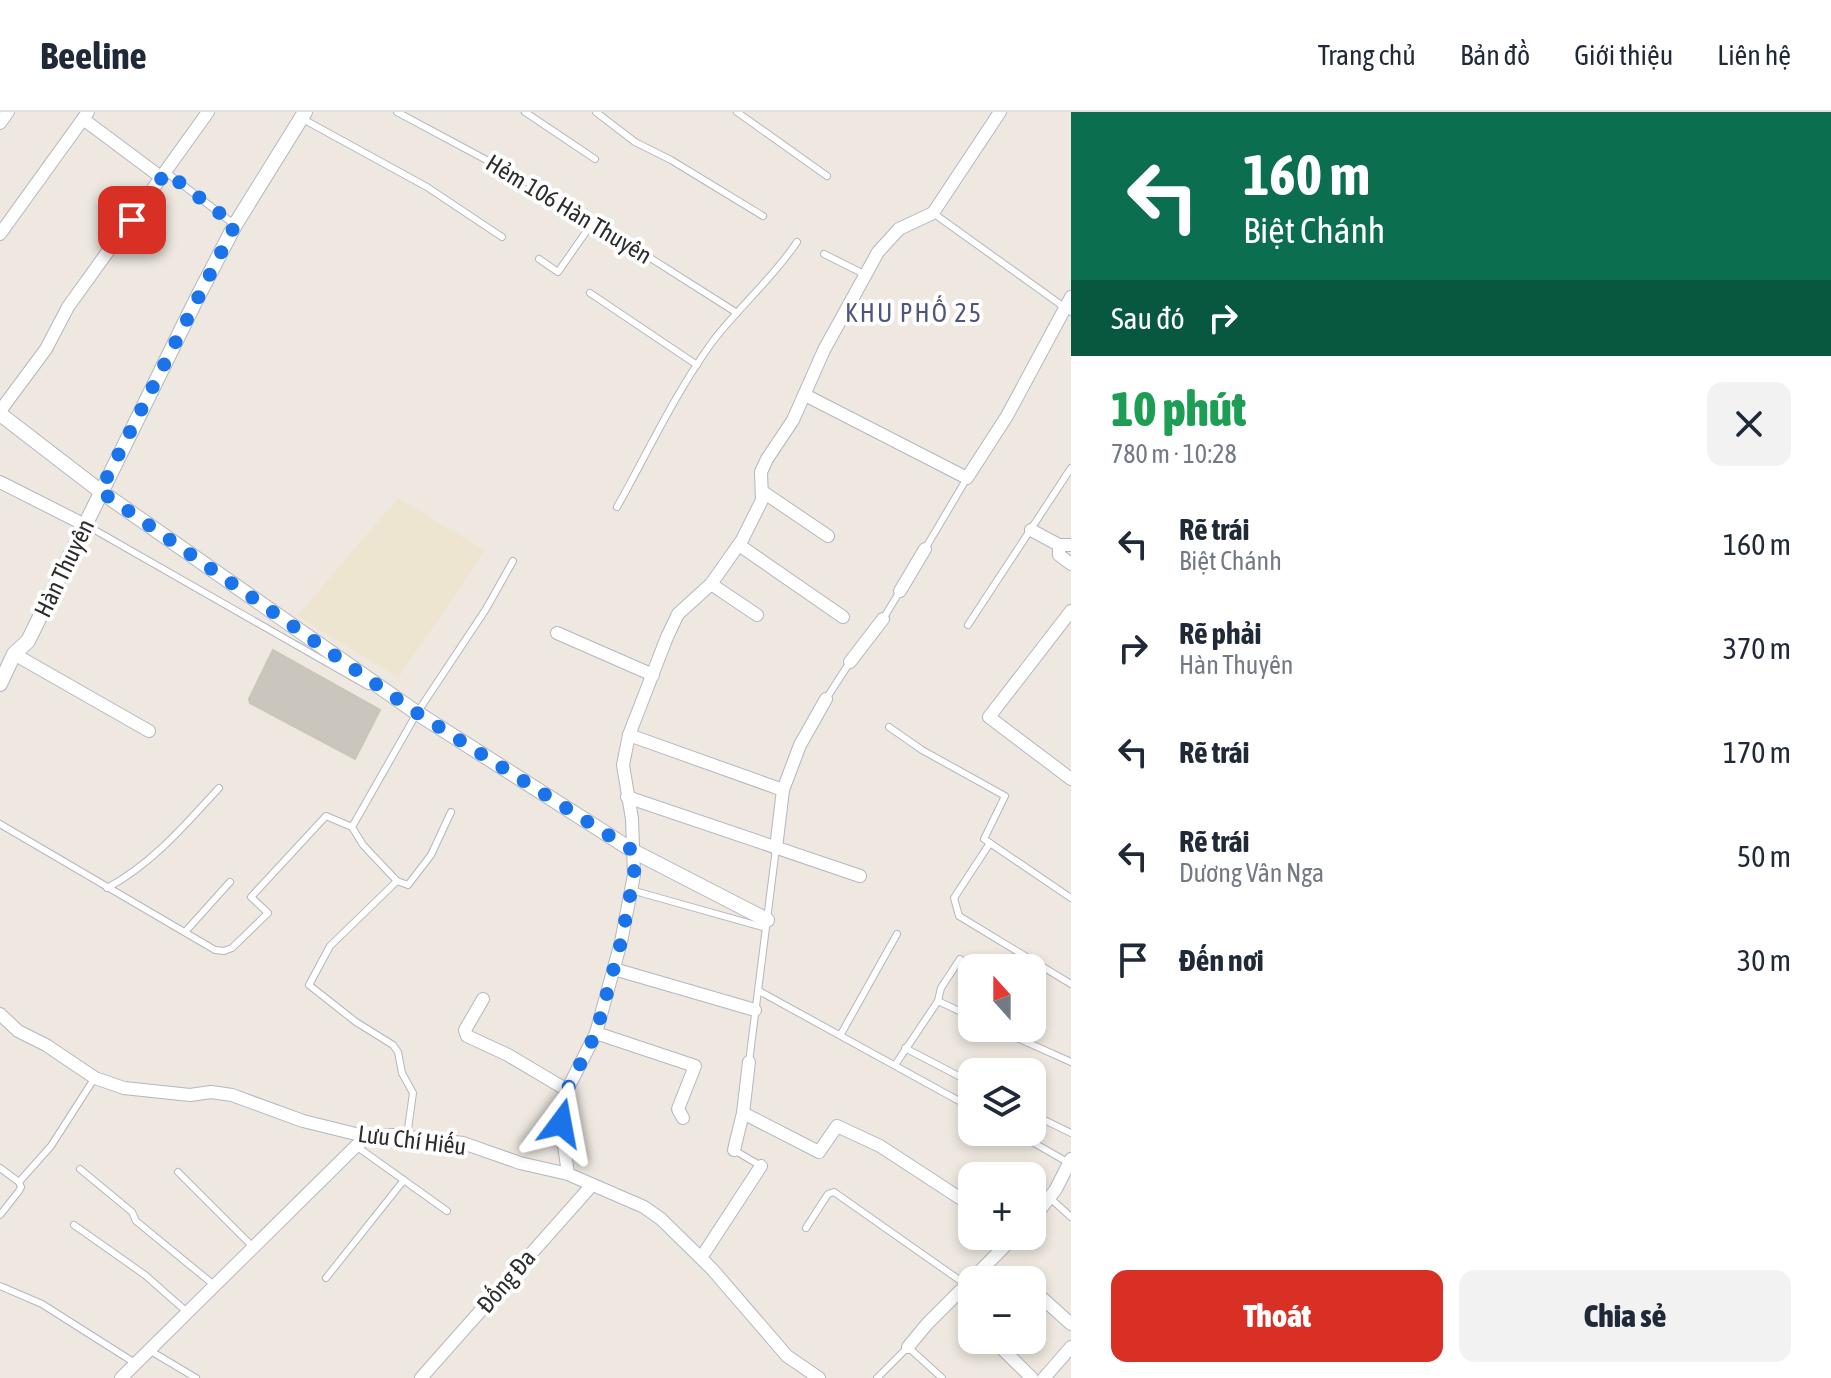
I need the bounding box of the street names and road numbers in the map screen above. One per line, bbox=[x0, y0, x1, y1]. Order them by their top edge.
street label: Hẻm 106 Hàn Thuyên bbox=[481, 149, 657, 269]
street label: Hàn Thuyên bbox=[29, 515, 99, 621]
street label: Lưu Chí Hiếu bbox=[356, 1120, 468, 1160]
street label: Đống Đa bbox=[471, 1244, 541, 1318]

